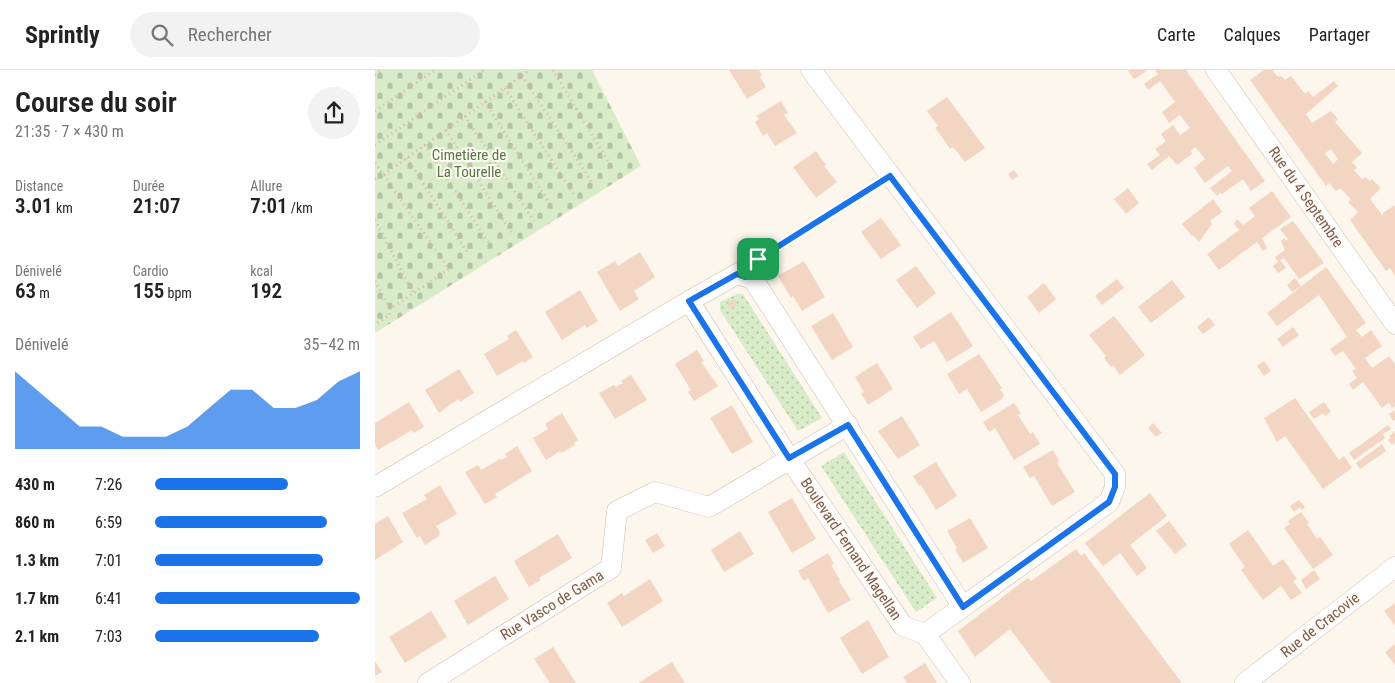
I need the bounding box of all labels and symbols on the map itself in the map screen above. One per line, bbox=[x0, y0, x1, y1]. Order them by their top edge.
street label: Rue du 4 Septembre bbox=[1265, 143, 1347, 251]
park label: Cimetière de La Tourelle bbox=[432, 146, 506, 181]
pin bbox=[737, 238, 779, 280]
street label: Boulevard Fernand Magellan bbox=[797, 474, 905, 624]
street label: Rue Vasco de Gama bbox=[497, 566, 607, 644]
street label: Rue de Cracovie bbox=[1277, 589, 1363, 661]

